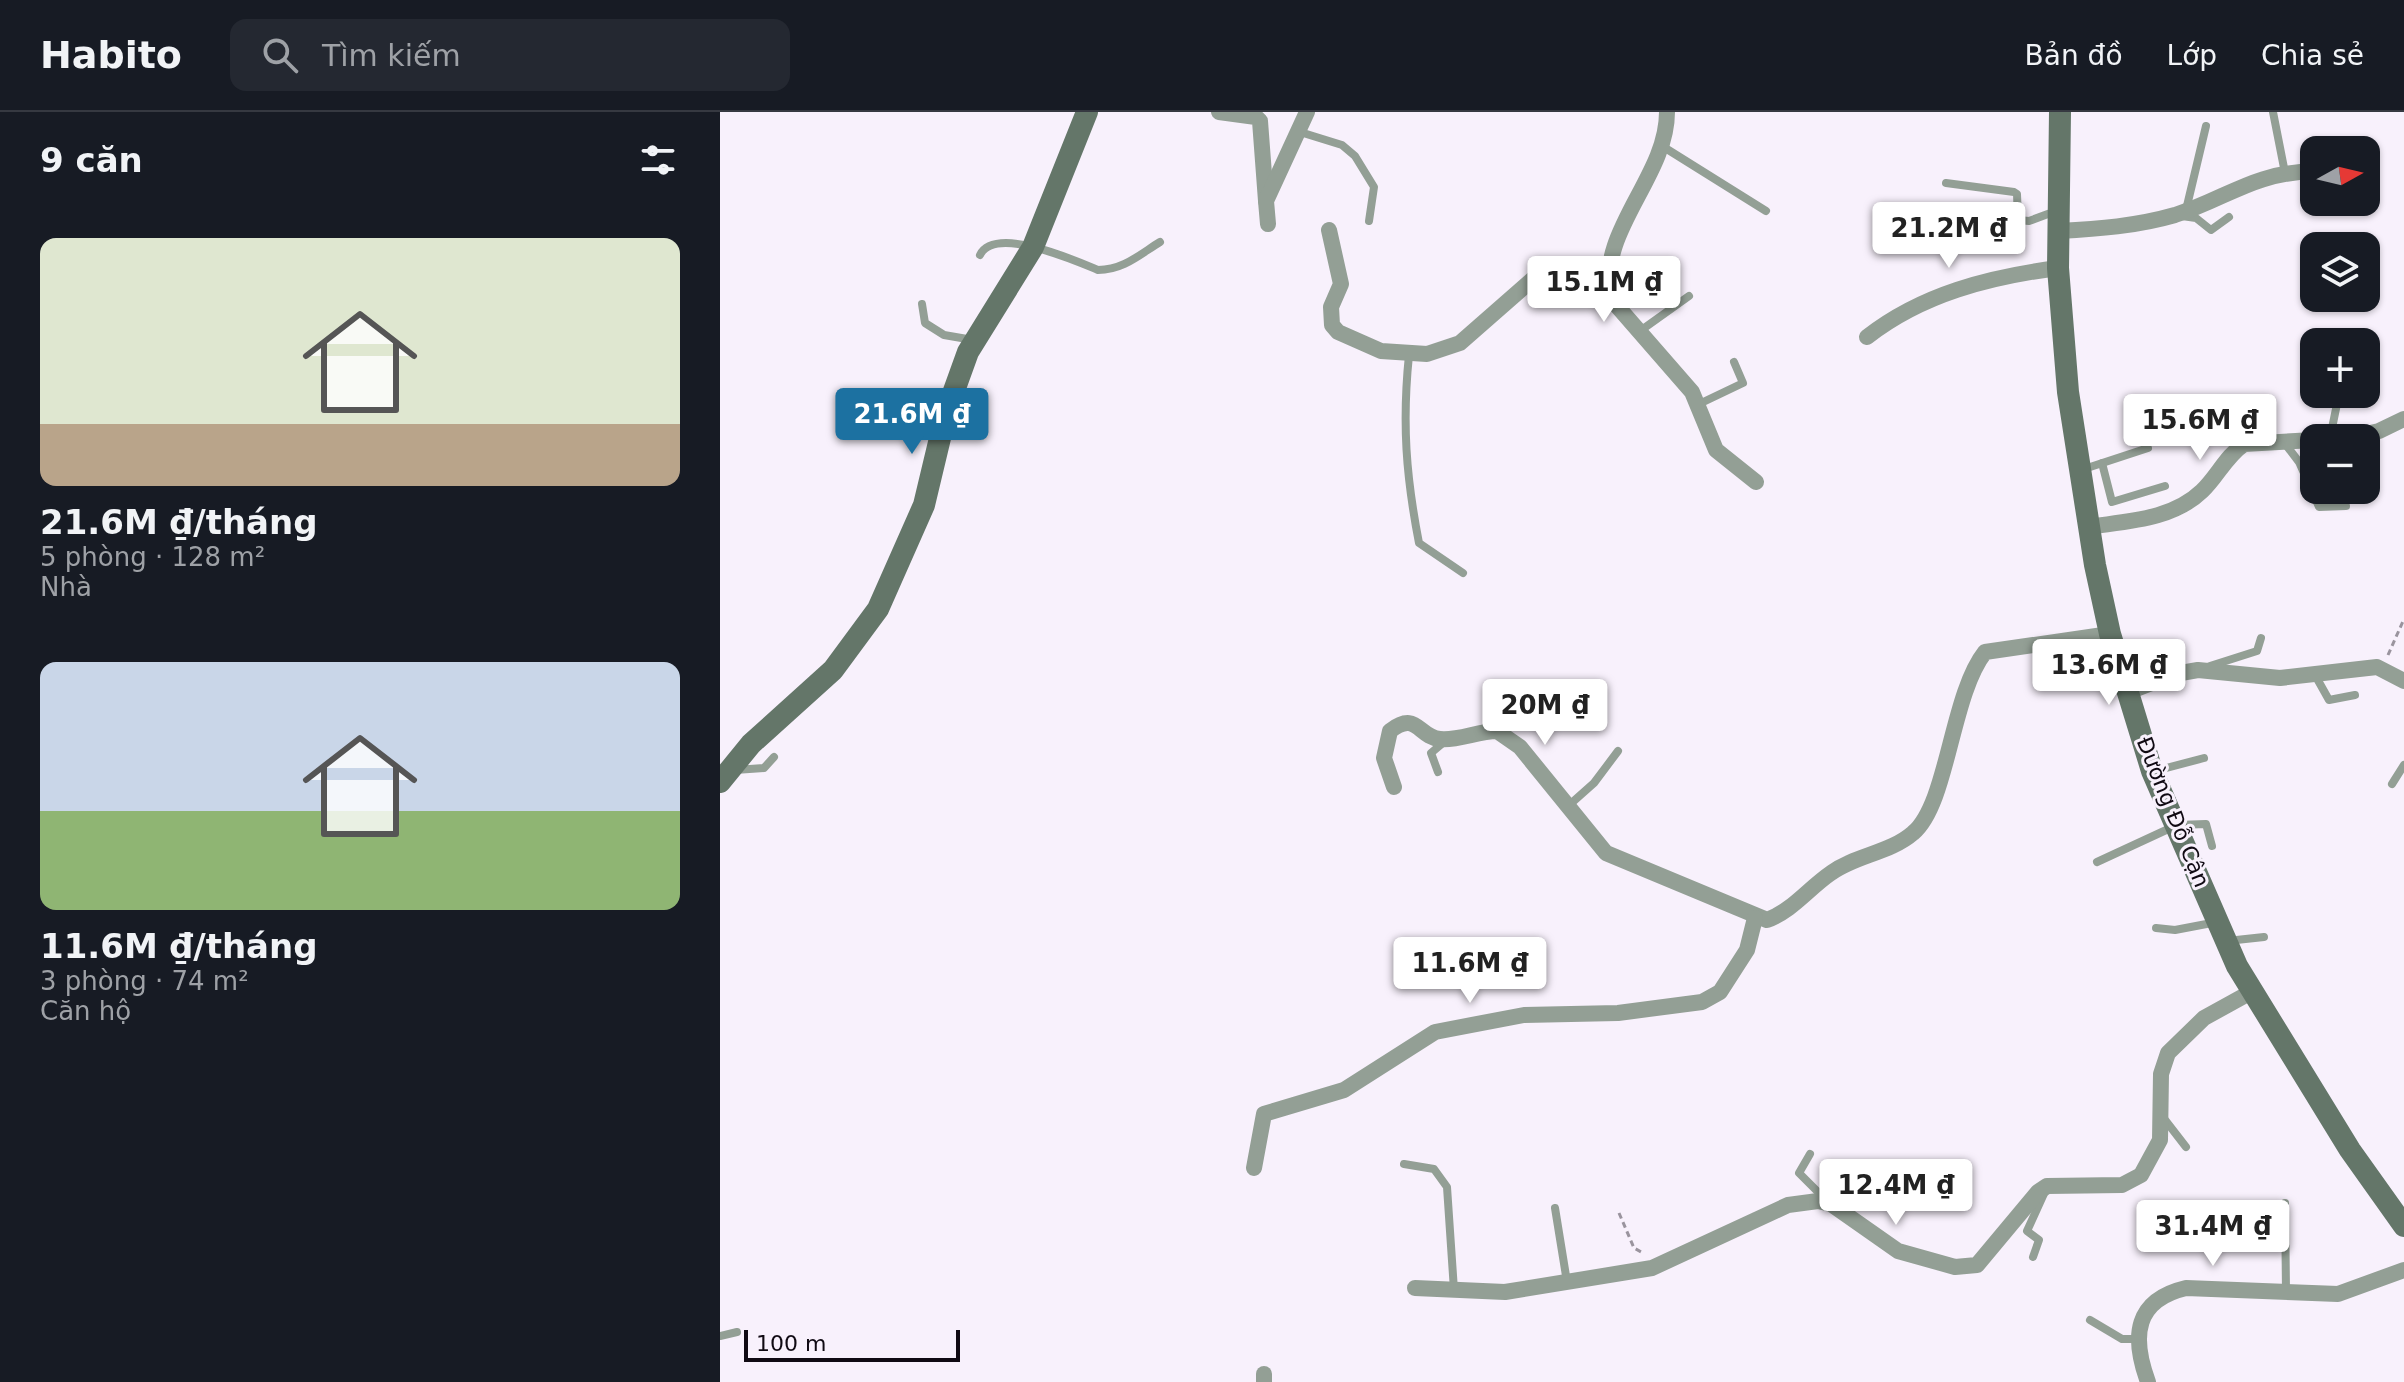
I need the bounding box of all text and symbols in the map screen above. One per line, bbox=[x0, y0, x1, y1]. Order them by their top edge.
search box bbox=[230, 19, 790, 91]
text: Habito bbox=[40, 33, 182, 77]
icon: search bbox=[258, 33, 302, 77]
text: Tìm kiếm bbox=[322, 38, 461, 73]
text: Bản đồ bbox=[2025, 39, 2123, 72]
text: Lớp bbox=[2167, 39, 2217, 72]
text: Chia sẻ bbox=[2261, 39, 2364, 72]
north arrow bbox=[2300, 136, 2380, 216]
map controls bbox=[2300, 136, 2380, 504]
icon: filters bbox=[636, 138, 680, 182]
text: 9 căn bbox=[40, 140, 143, 180]
pin: 21.2M ₫ bbox=[1875, 202, 2023, 270]
text: 21.2M ₫ bbox=[1890, 213, 2008, 243]
button: layers bbox=[2300, 232, 2380, 312]
pin: 15.1M ₫ bbox=[1530, 256, 1678, 324]
text: 15.1M ₫ bbox=[1545, 267, 1663, 297]
icon: home bbox=[288, 290, 432, 434]
button: + bbox=[2300, 328, 2380, 408]
pin: 21.6M ₫ bbox=[838, 388, 986, 456]
pin: 15.6M ₫ bbox=[2126, 394, 2274, 462]
text: 21.6M ₫ bbox=[853, 399, 971, 429]
text: 15.6M ₫ bbox=[2141, 405, 2259, 435]
button: − bbox=[2300, 424, 2380, 504]
text: 21.6M ₫/tháng bbox=[40, 502, 318, 542]
text: 5 phòng · 128 m² bbox=[40, 542, 265, 572]
text: Nhà bbox=[40, 572, 92, 602]
pin: 13.6M ₫ bbox=[2035, 639, 2183, 707]
text: 13.6M ₫ bbox=[2050, 650, 2168, 680]
pin: 20M ₫ bbox=[1489, 679, 1601, 747]
text: 20M ₫ bbox=[1500, 690, 1590, 720]
icon: home bbox=[288, 714, 432, 858]
street label: Đường Đỗ Cận bbox=[2132, 733, 2214, 891]
text: 11.6M ₫/tháng bbox=[40, 926, 318, 966]
pin: 11.6M ₫ bbox=[1396, 937, 1544, 1005]
text: 11.6M ₫ bbox=[1411, 948, 1529, 978]
text: 3 phòng · 74 m² bbox=[40, 966, 249, 996]
text: Căn hộ bbox=[40, 996, 131, 1026]
pin: 12.4M ₫ bbox=[1822, 1159, 1970, 1227]
text: 12.4M ₫ bbox=[1837, 1170, 1955, 1200]
pin: 31.4M ₫ bbox=[2139, 1200, 2287, 1268]
text: 31.4M ₫ bbox=[2154, 1211, 2272, 1241]
scale bar bbox=[744, 1326, 960, 1362]
text: 100 m bbox=[756, 1331, 826, 1356]

